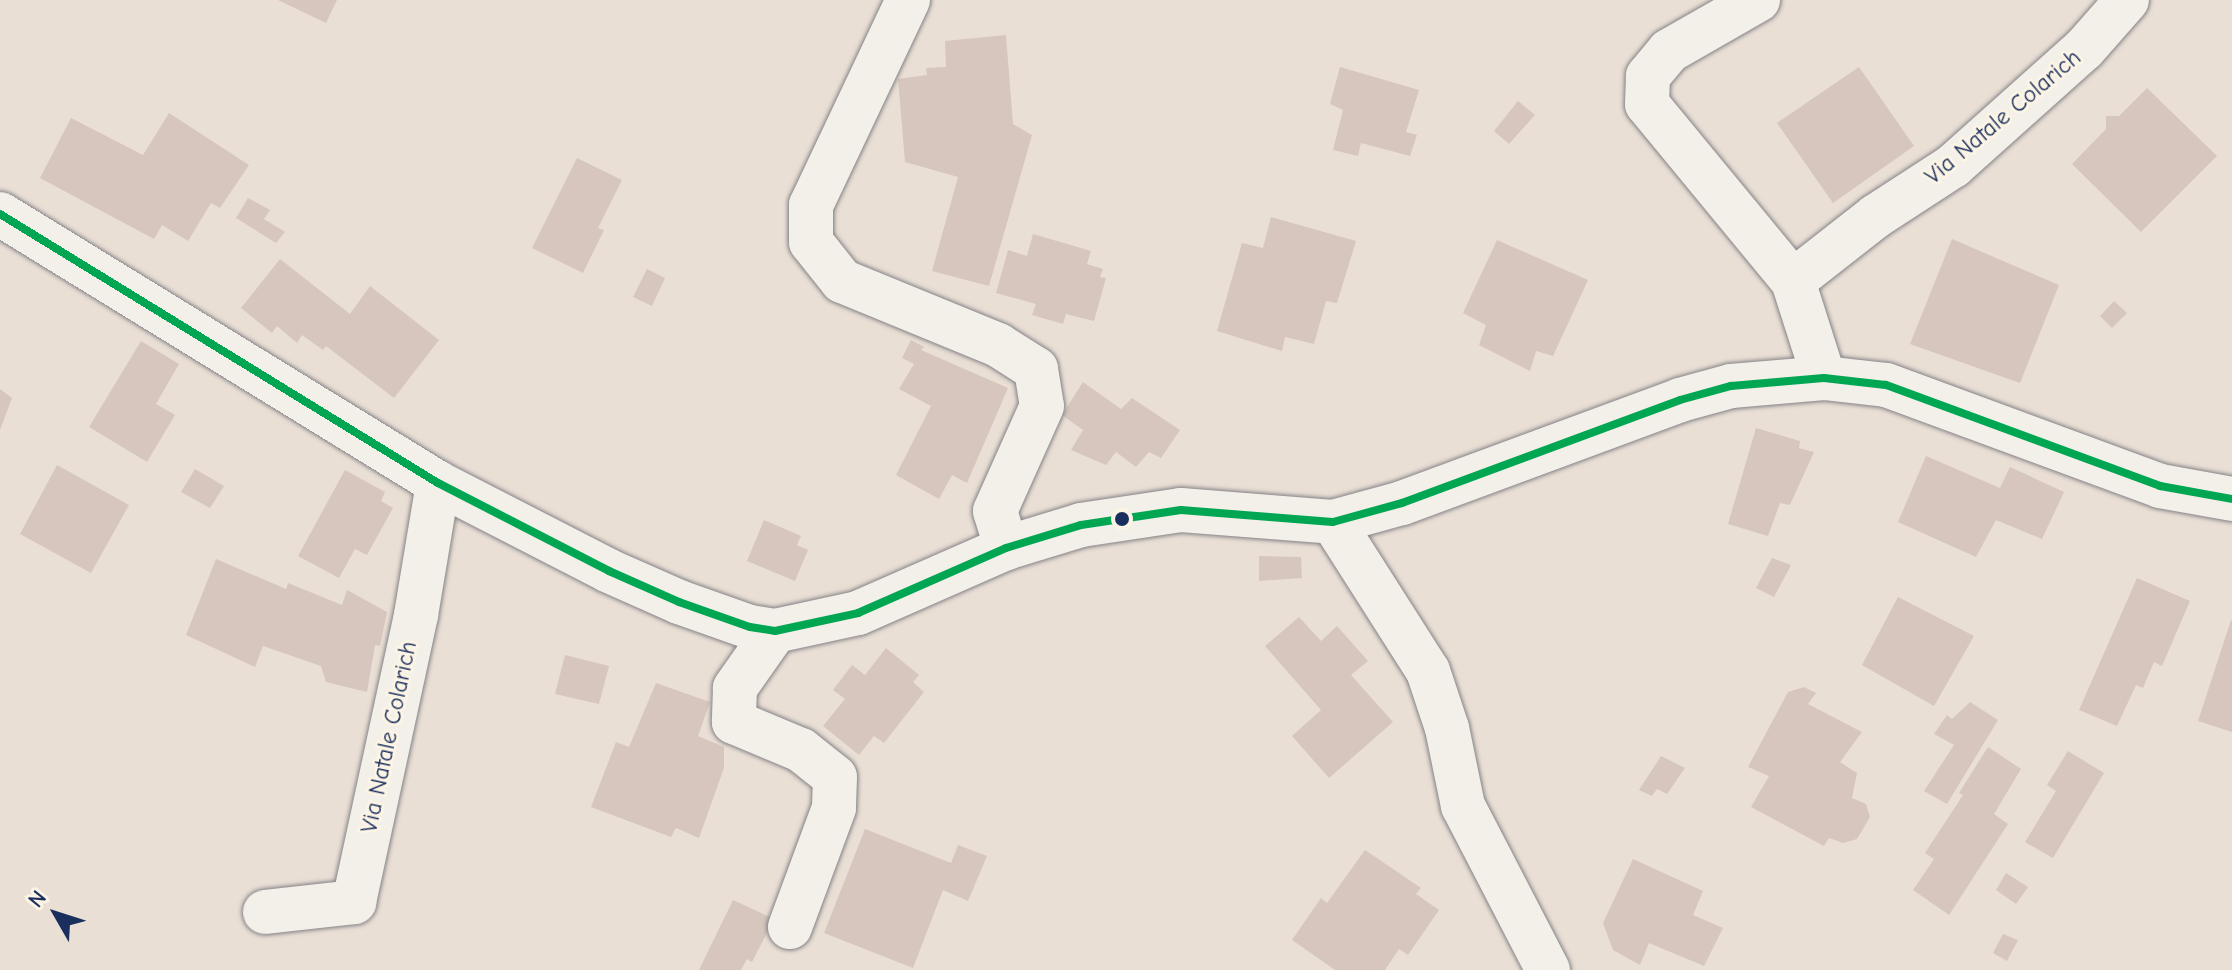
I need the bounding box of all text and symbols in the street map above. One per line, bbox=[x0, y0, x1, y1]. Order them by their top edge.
street label: Via Natale Colarich bbox=[1919, 43, 2087, 191]
unlabelled marker bbox=[1114, 511, 1130, 527]
street label: Via Natale Colarich bbox=[355, 639, 423, 835]
north arrow bbox=[16, 874, 96, 954]
text: N bbox=[23, 885, 52, 913]

